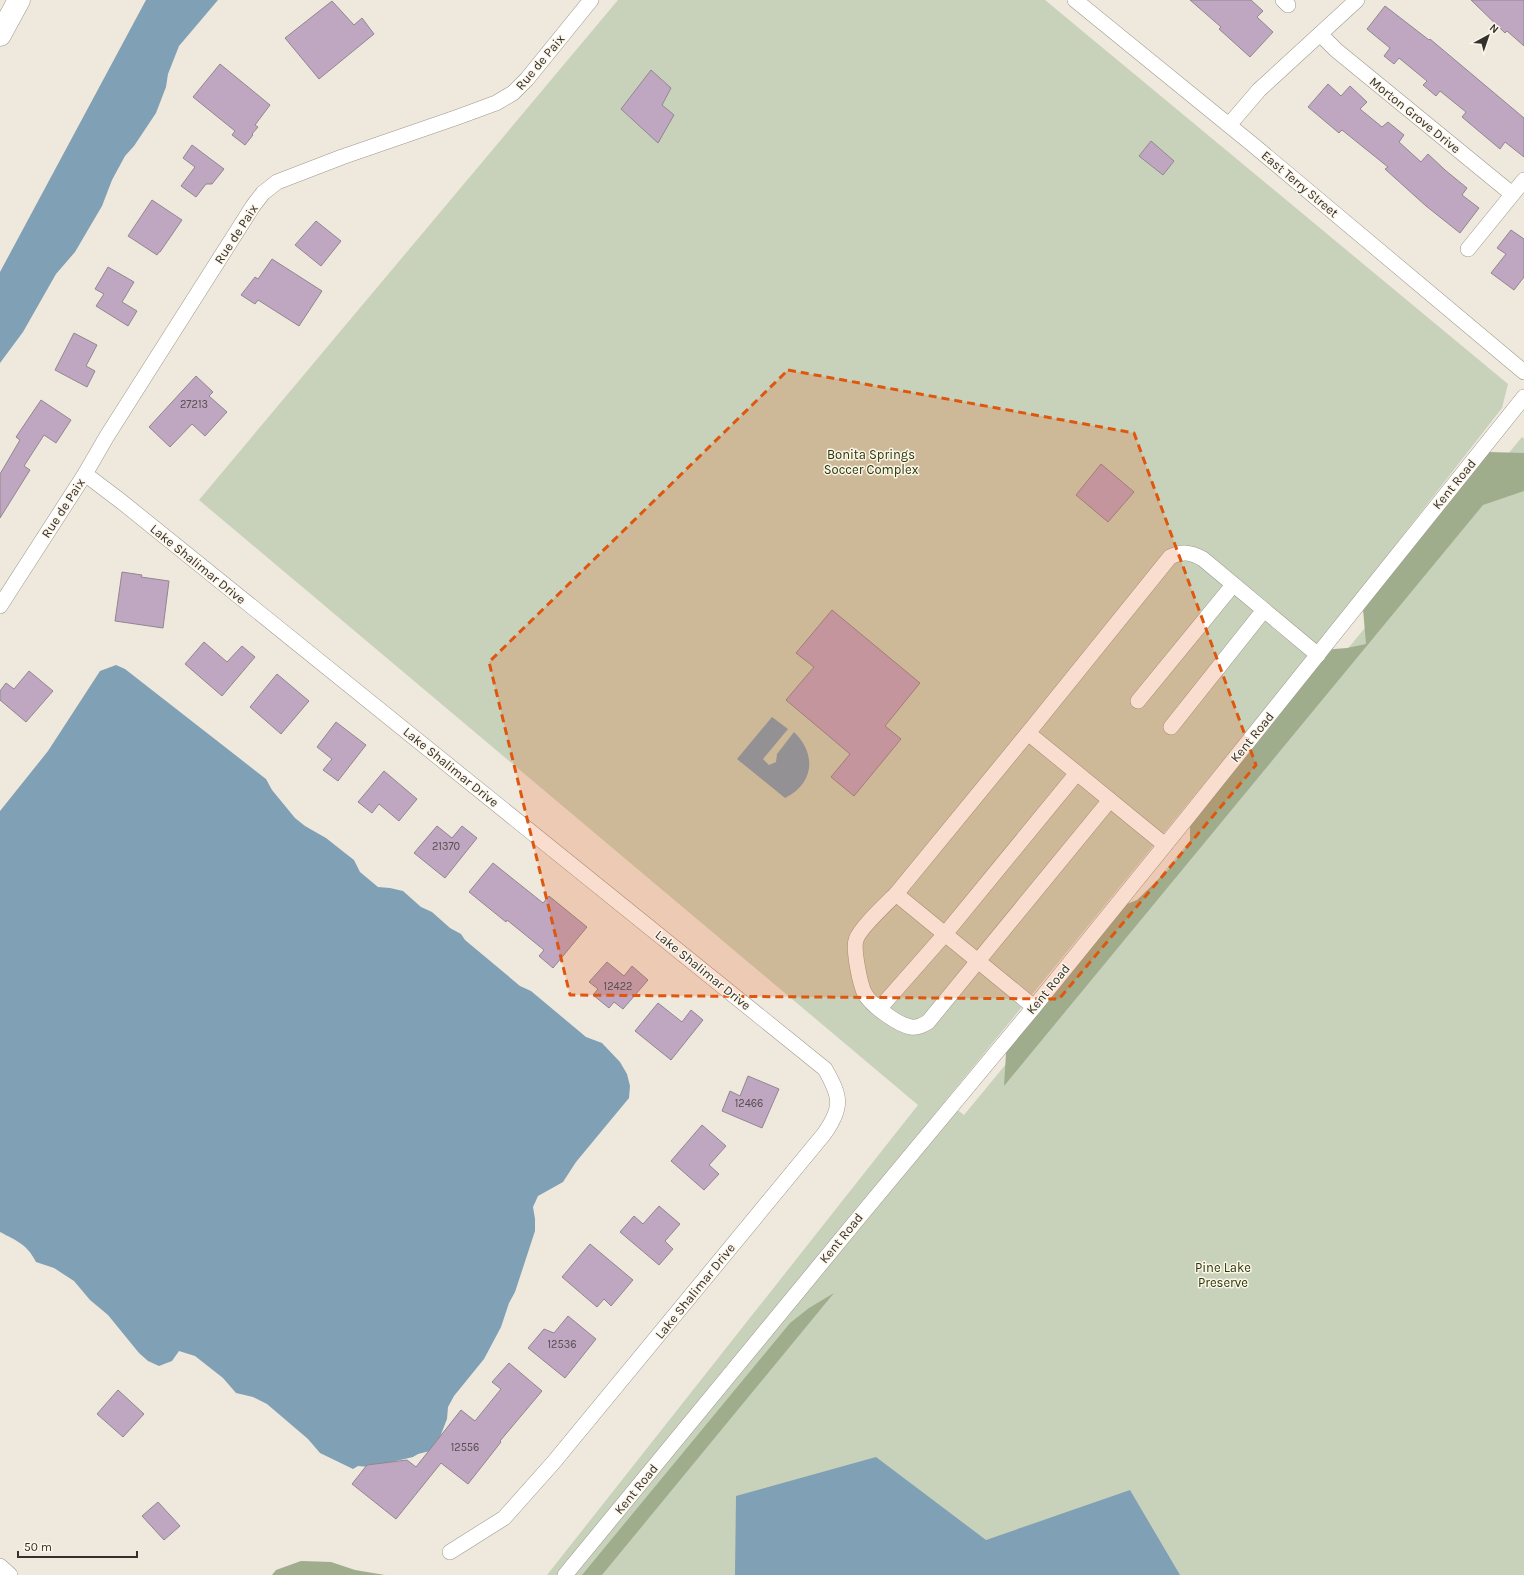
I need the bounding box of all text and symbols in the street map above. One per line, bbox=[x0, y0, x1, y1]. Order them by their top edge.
north arrow bbox=[1468, 16, 1508, 56]
text: N bbox=[1487, 21, 1501, 36]
street label: Rue de Paix bbox=[512, 31, 568, 93]
street label: Morton Grove Drive bbox=[1367, 74, 1464, 156]
street label: East Terry Street bbox=[1259, 147, 1342, 221]
street label: Rue de Paix bbox=[211, 201, 261, 267]
house number: 27213 bbox=[180, 398, 208, 411]
park label: Bonita Springs Soccer Complex bbox=[824, 447, 919, 477]
street label: Kent Road bbox=[1429, 456, 1479, 512]
street label: Rue de Paix bbox=[38, 475, 88, 541]
street label: Lake Shalimar Drive bbox=[147, 521, 249, 607]
street label: Kent Road bbox=[1227, 709, 1277, 765]
street label: Lake Shalimar Drive bbox=[400, 724, 502, 810]
house number: 21370 bbox=[432, 840, 460, 853]
street label: Lake Shalimar Drive bbox=[652, 927, 754, 1013]
street label: Kent Road bbox=[1023, 961, 1073, 1017]
house number: 12422 bbox=[604, 980, 632, 993]
house number: 12466 bbox=[735, 1097, 763, 1110]
street label: Kent Road bbox=[816, 1210, 866, 1266]
street label: Lake Shalimar Drive bbox=[652, 1240, 738, 1342]
park label: Pine Lake Preserve bbox=[1195, 1260, 1251, 1290]
house number: 12536 bbox=[547, 1338, 577, 1351]
house number: 12556 bbox=[451, 1441, 479, 1454]
street label: Kent Road bbox=[611, 1461, 661, 1517]
scale bar bbox=[18, 1533, 137, 1559]
text: 50 m bbox=[24, 1540, 52, 1554]

